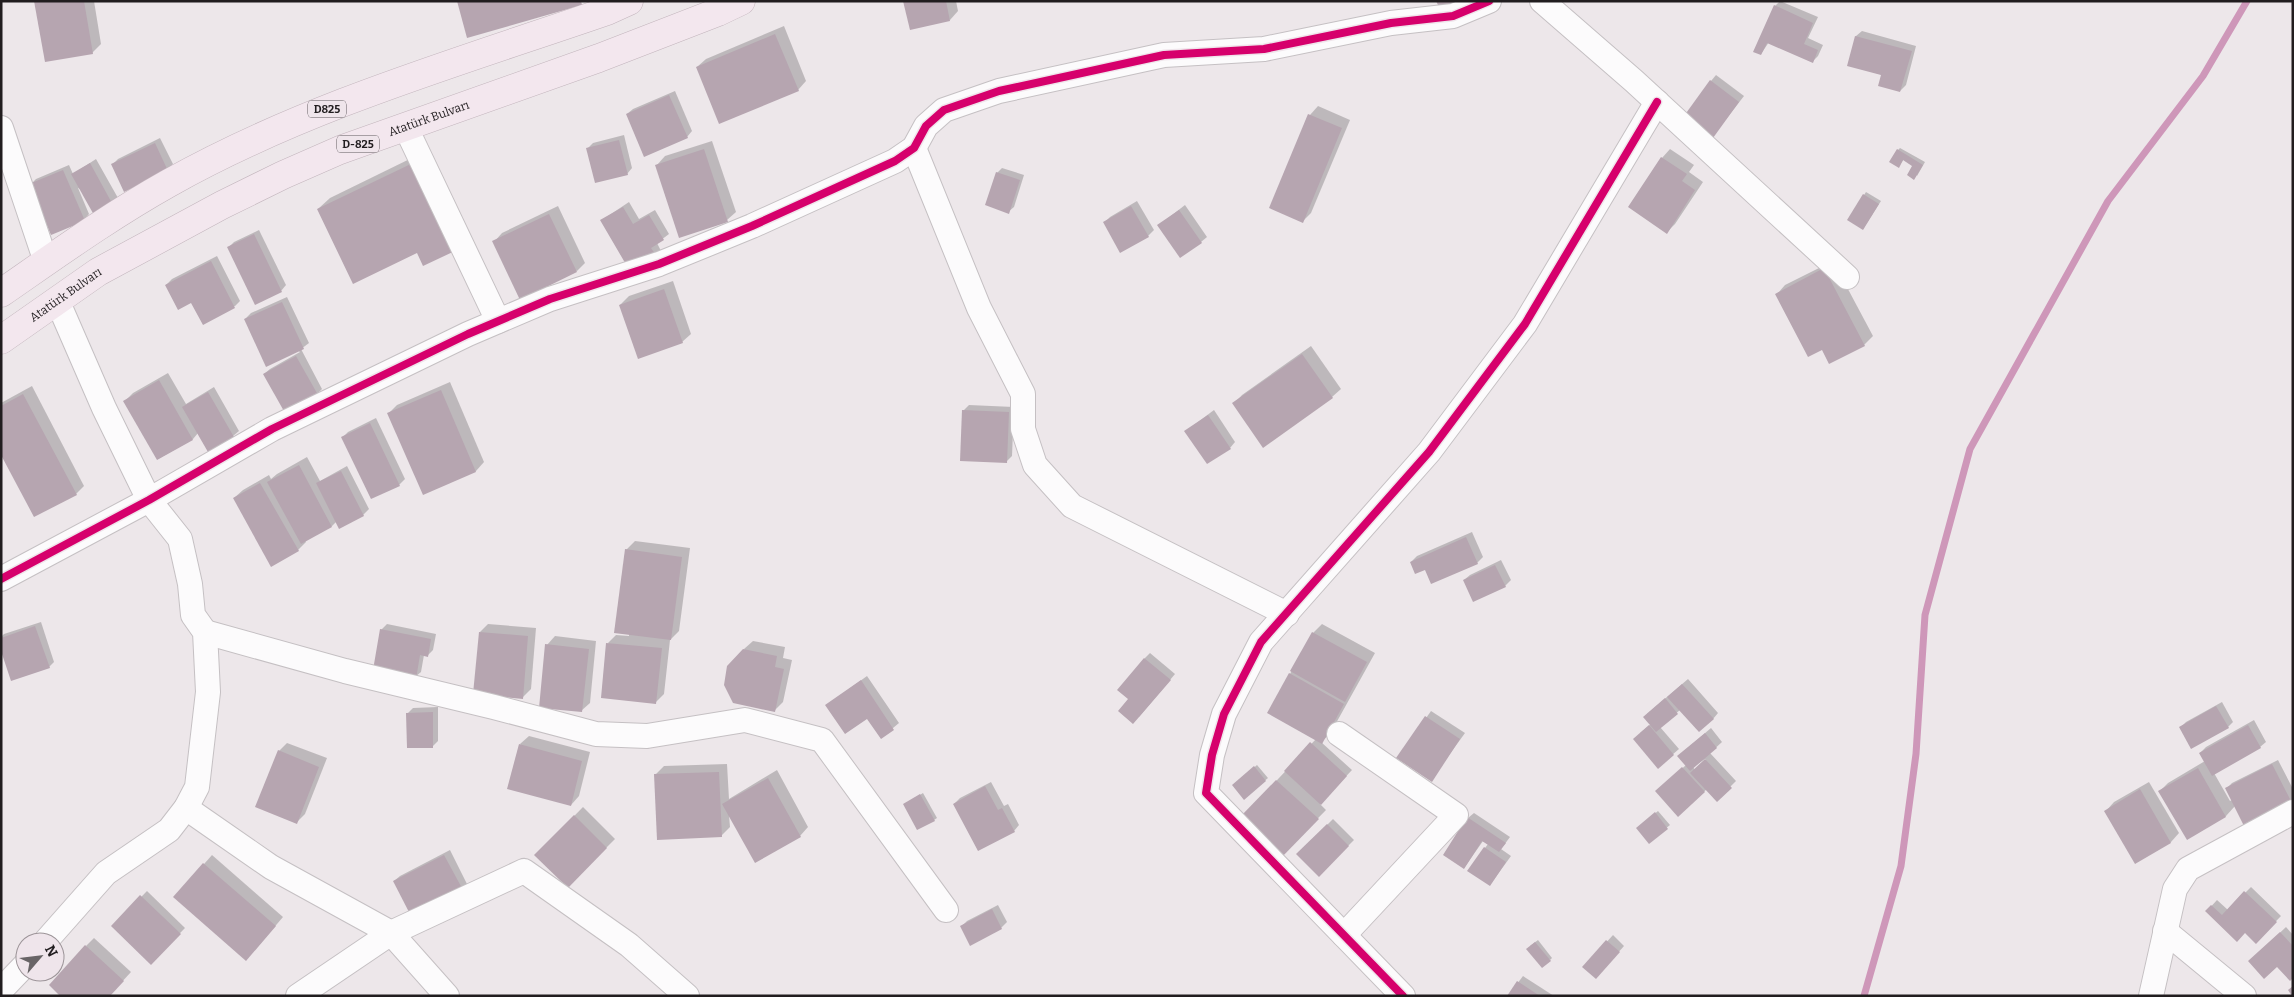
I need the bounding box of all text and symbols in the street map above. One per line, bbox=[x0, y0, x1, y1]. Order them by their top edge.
street label: Atatürk Bulvarı bbox=[387, 97, 472, 139]
road number: D825 bbox=[308, 100, 346, 118]
road number: D-825 bbox=[337, 136, 379, 152]
street label: Atatürk Bulvarı bbox=[27, 264, 104, 325]
north arrow bbox=[15, 932, 65, 982]
text: N bbox=[41, 942, 61, 960]

